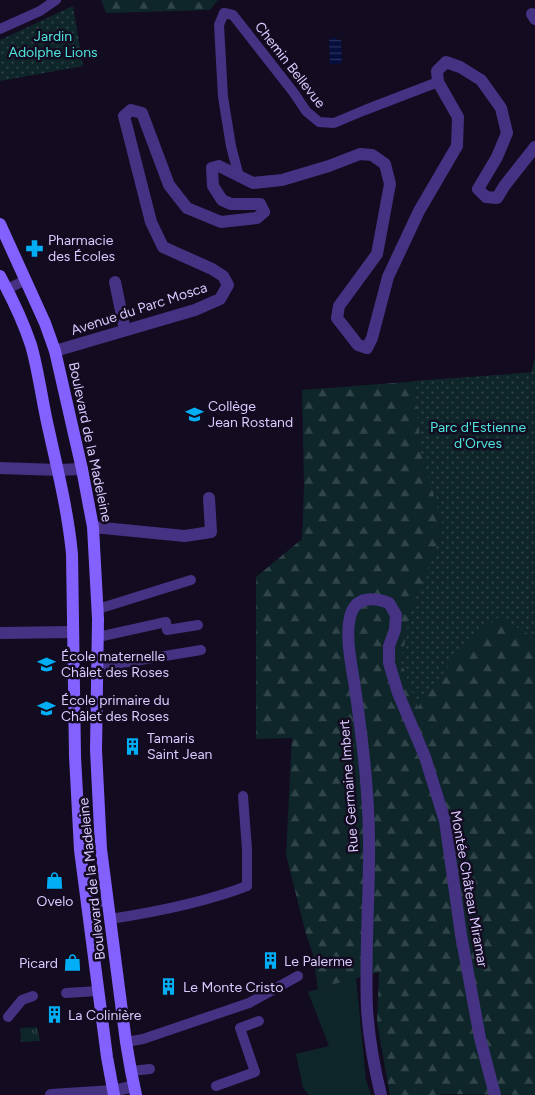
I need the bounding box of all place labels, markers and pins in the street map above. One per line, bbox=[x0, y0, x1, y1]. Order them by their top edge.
place label: Pharmacie des Écoles bbox=[48, 232, 115, 265]
pharmacy icon: Pharmacie des Écoles bbox=[24, 238, 44, 258]
place label: Collège Jean Rostand bbox=[208, 398, 293, 431]
school or university icon: Collège Jean Rostand bbox=[184, 404, 204, 424]
place label: École maternelle Châlet des Roses bbox=[61, 648, 169, 681]
school or university icon: École maternelle Châlet des Roses bbox=[37, 654, 57, 674]
place label: École primaire du Châlet des Roses bbox=[61, 692, 170, 725]
school or university icon: École primaire du Châlet des Roses bbox=[37, 698, 57, 718]
place label: Tamaris Saint Jean bbox=[147, 730, 213, 763]
building icon: Tamaris Saint Jean bbox=[123, 736, 143, 756]
shop icon: Ovelo bbox=[45, 871, 65, 891]
place label: Ovelo bbox=[37, 893, 73, 910]
building icon: Le Palerme bbox=[260, 951, 280, 971]
shop icon: Picard bbox=[62, 953, 82, 973]
place label: Le Palerme bbox=[284, 953, 353, 970]
place label: Picard bbox=[19, 955, 58, 972]
building icon: Le Monte Cristo bbox=[159, 977, 179, 997]
place label: Le Monte Cristo bbox=[183, 979, 284, 996]
building icon: La Colinière bbox=[44, 1005, 64, 1025]
place label: La Colinière bbox=[68, 1007, 142, 1024]

